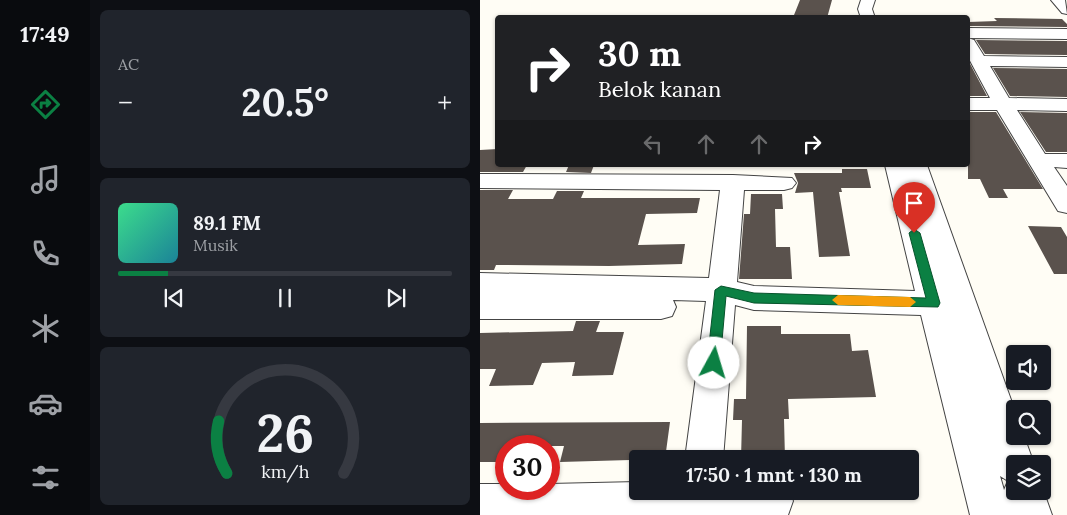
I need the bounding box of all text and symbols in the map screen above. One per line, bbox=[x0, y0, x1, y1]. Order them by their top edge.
text: 17:49 bbox=[20, 20, 70, 48]
text: 30 m bbox=[598, 31, 681, 76]
icon: right bbox=[515, 35, 580, 100]
text: AC bbox=[118, 54, 139, 74]
text: Belok kanan bbox=[598, 75, 721, 103]
text: 20.5° bbox=[241, 78, 329, 126]
text: − bbox=[118, 85, 133, 121]
text: + bbox=[437, 85, 452, 121]
icon: directions bbox=[28, 87, 63, 122]
icon: left bbox=[639, 130, 667, 158]
icon: ahead bbox=[692, 130, 720, 158]
icon: ahead bbox=[745, 130, 773, 158]
icon: right bbox=[798, 130, 826, 158]
icon: music bbox=[28, 162, 63, 197]
pin bbox=[893, 182, 935, 233]
icon: arrive bbox=[900, 189, 928, 217]
text: 89.1 FM bbox=[193, 211, 261, 235]
text: Musik bbox=[193, 235, 238, 255]
icon: phone bbox=[28, 236, 63, 271]
icon: previous bbox=[160, 284, 188, 312]
icon: pause bbox=[271, 284, 299, 312]
icon: next bbox=[382, 284, 410, 312]
icon: climate bbox=[28, 311, 63, 346]
position arrow bbox=[687, 336, 739, 388]
map controls bbox=[1006, 345, 1051, 500]
button: sound bbox=[1006, 345, 1051, 390]
icon: car bbox=[28, 386, 63, 421]
text: 26 bbox=[256, 400, 314, 466]
button: search bbox=[1006, 400, 1051, 445]
speed limit sign: 30 bbox=[495, 435, 560, 500]
button: layers bbox=[1006, 455, 1051, 500]
icon: filters bbox=[28, 460, 63, 495]
text: km/h bbox=[261, 460, 309, 483]
text: 17:50 · 1 mnt · 130 m bbox=[686, 463, 862, 487]

